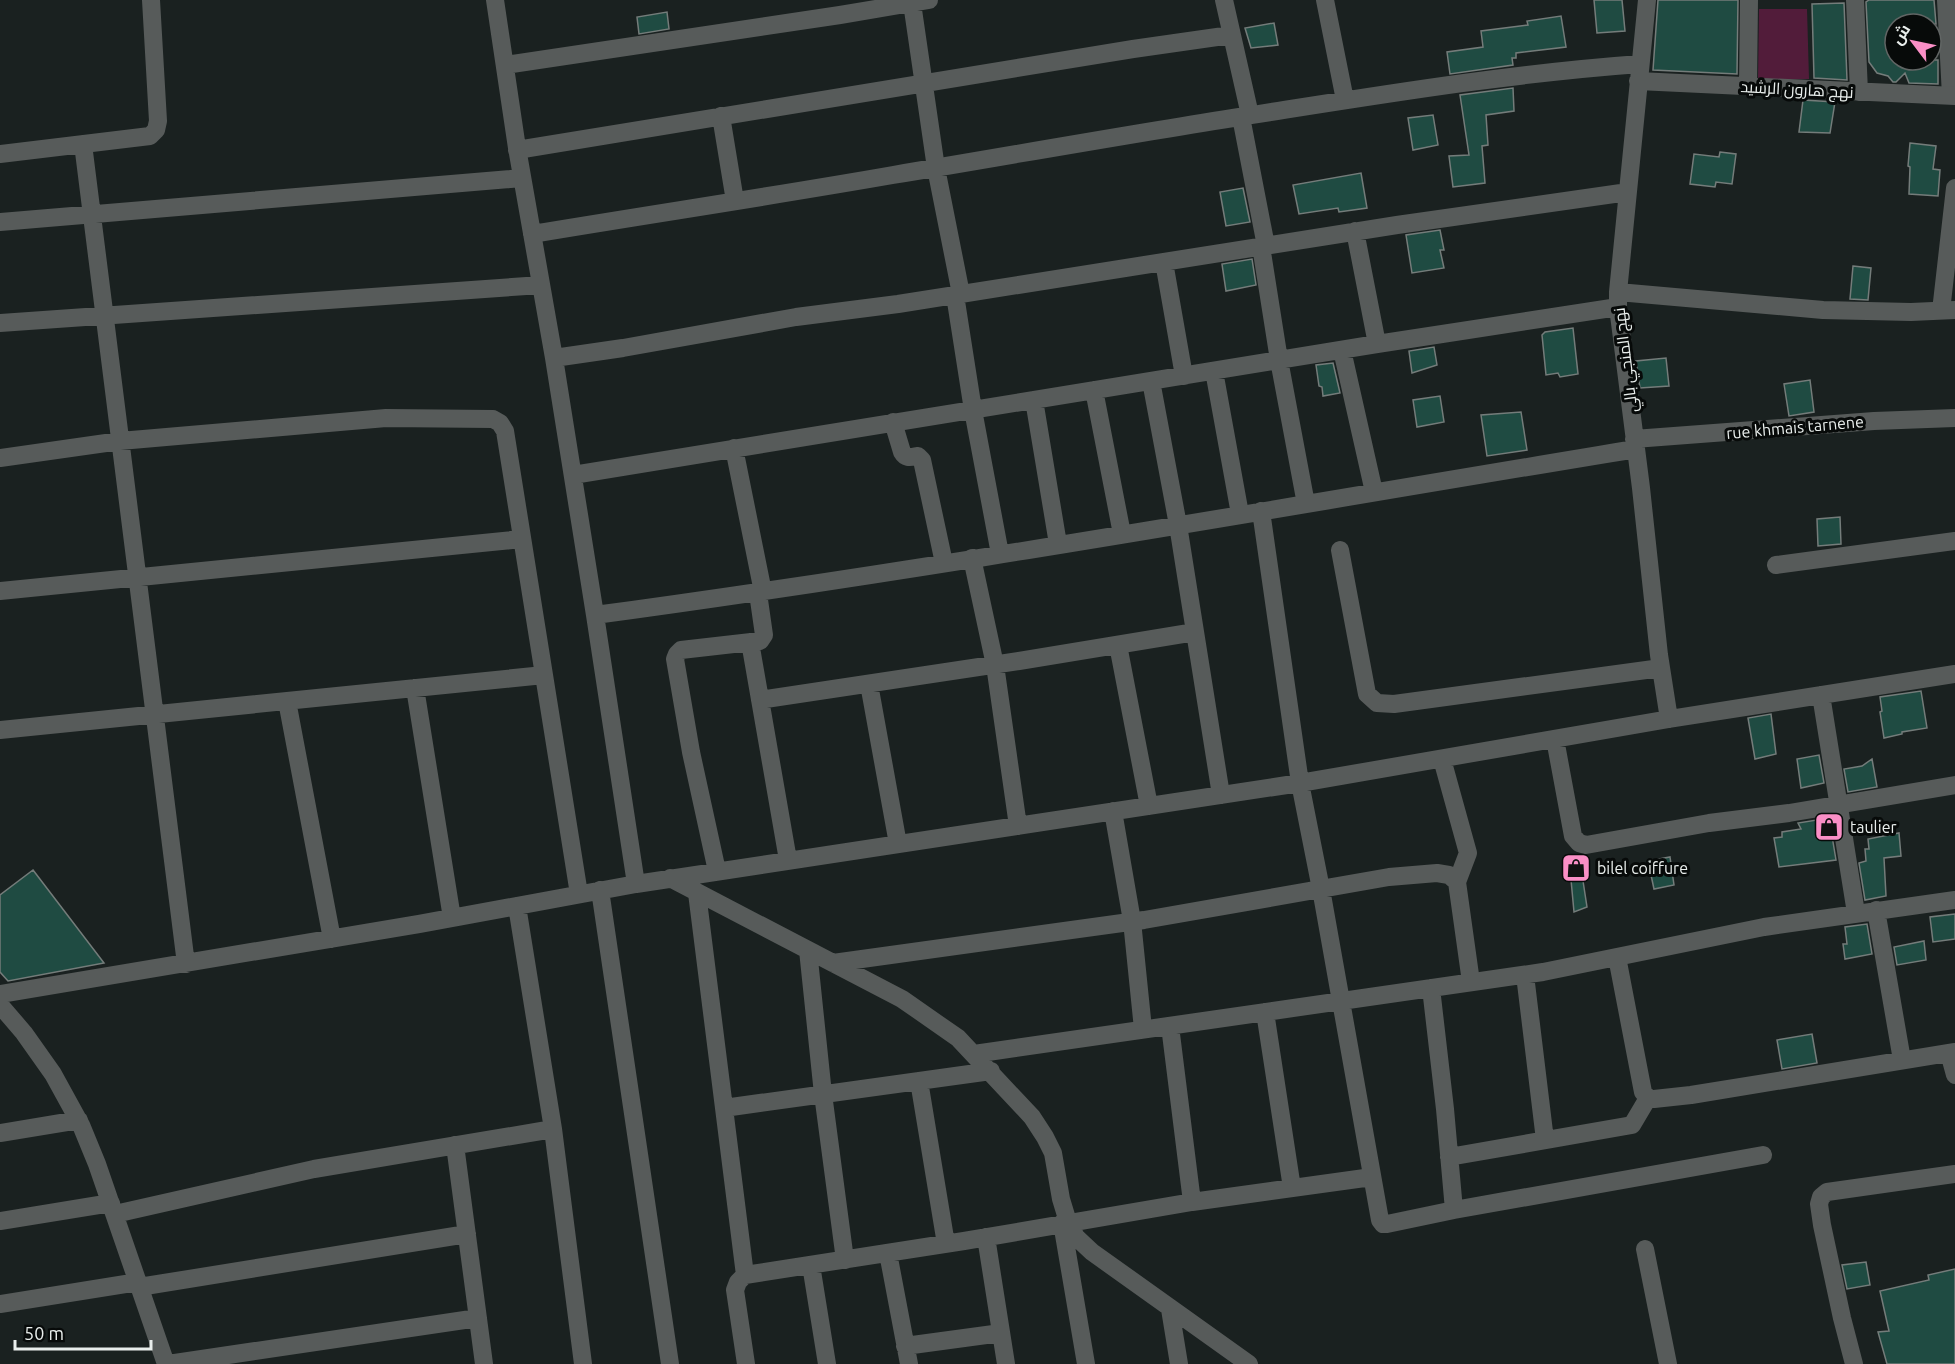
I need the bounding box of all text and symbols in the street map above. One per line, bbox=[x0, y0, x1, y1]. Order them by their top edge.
north arrow bbox=[1883, 12, 1943, 72]
text: ش bbox=[1887, 21, 1914, 48]
street label: نهج هارون الرشيد bbox=[1740, 77, 1854, 104]
street label: نهج المنجي بالي bbox=[1610, 306, 1645, 413]
street label: rue khmais tarnene bbox=[1726, 412, 1864, 442]
shop icon: taulier bbox=[1813, 811, 1845, 843]
place label: taulier bbox=[1850, 818, 1897, 836]
shop icon: bilel coiffure bbox=[1560, 852, 1592, 884]
place label: bilel coiffure bbox=[1597, 859, 1688, 877]
scale bar bbox=[15, 1313, 152, 1351]
text: 50 m bbox=[24, 1323, 64, 1343]

